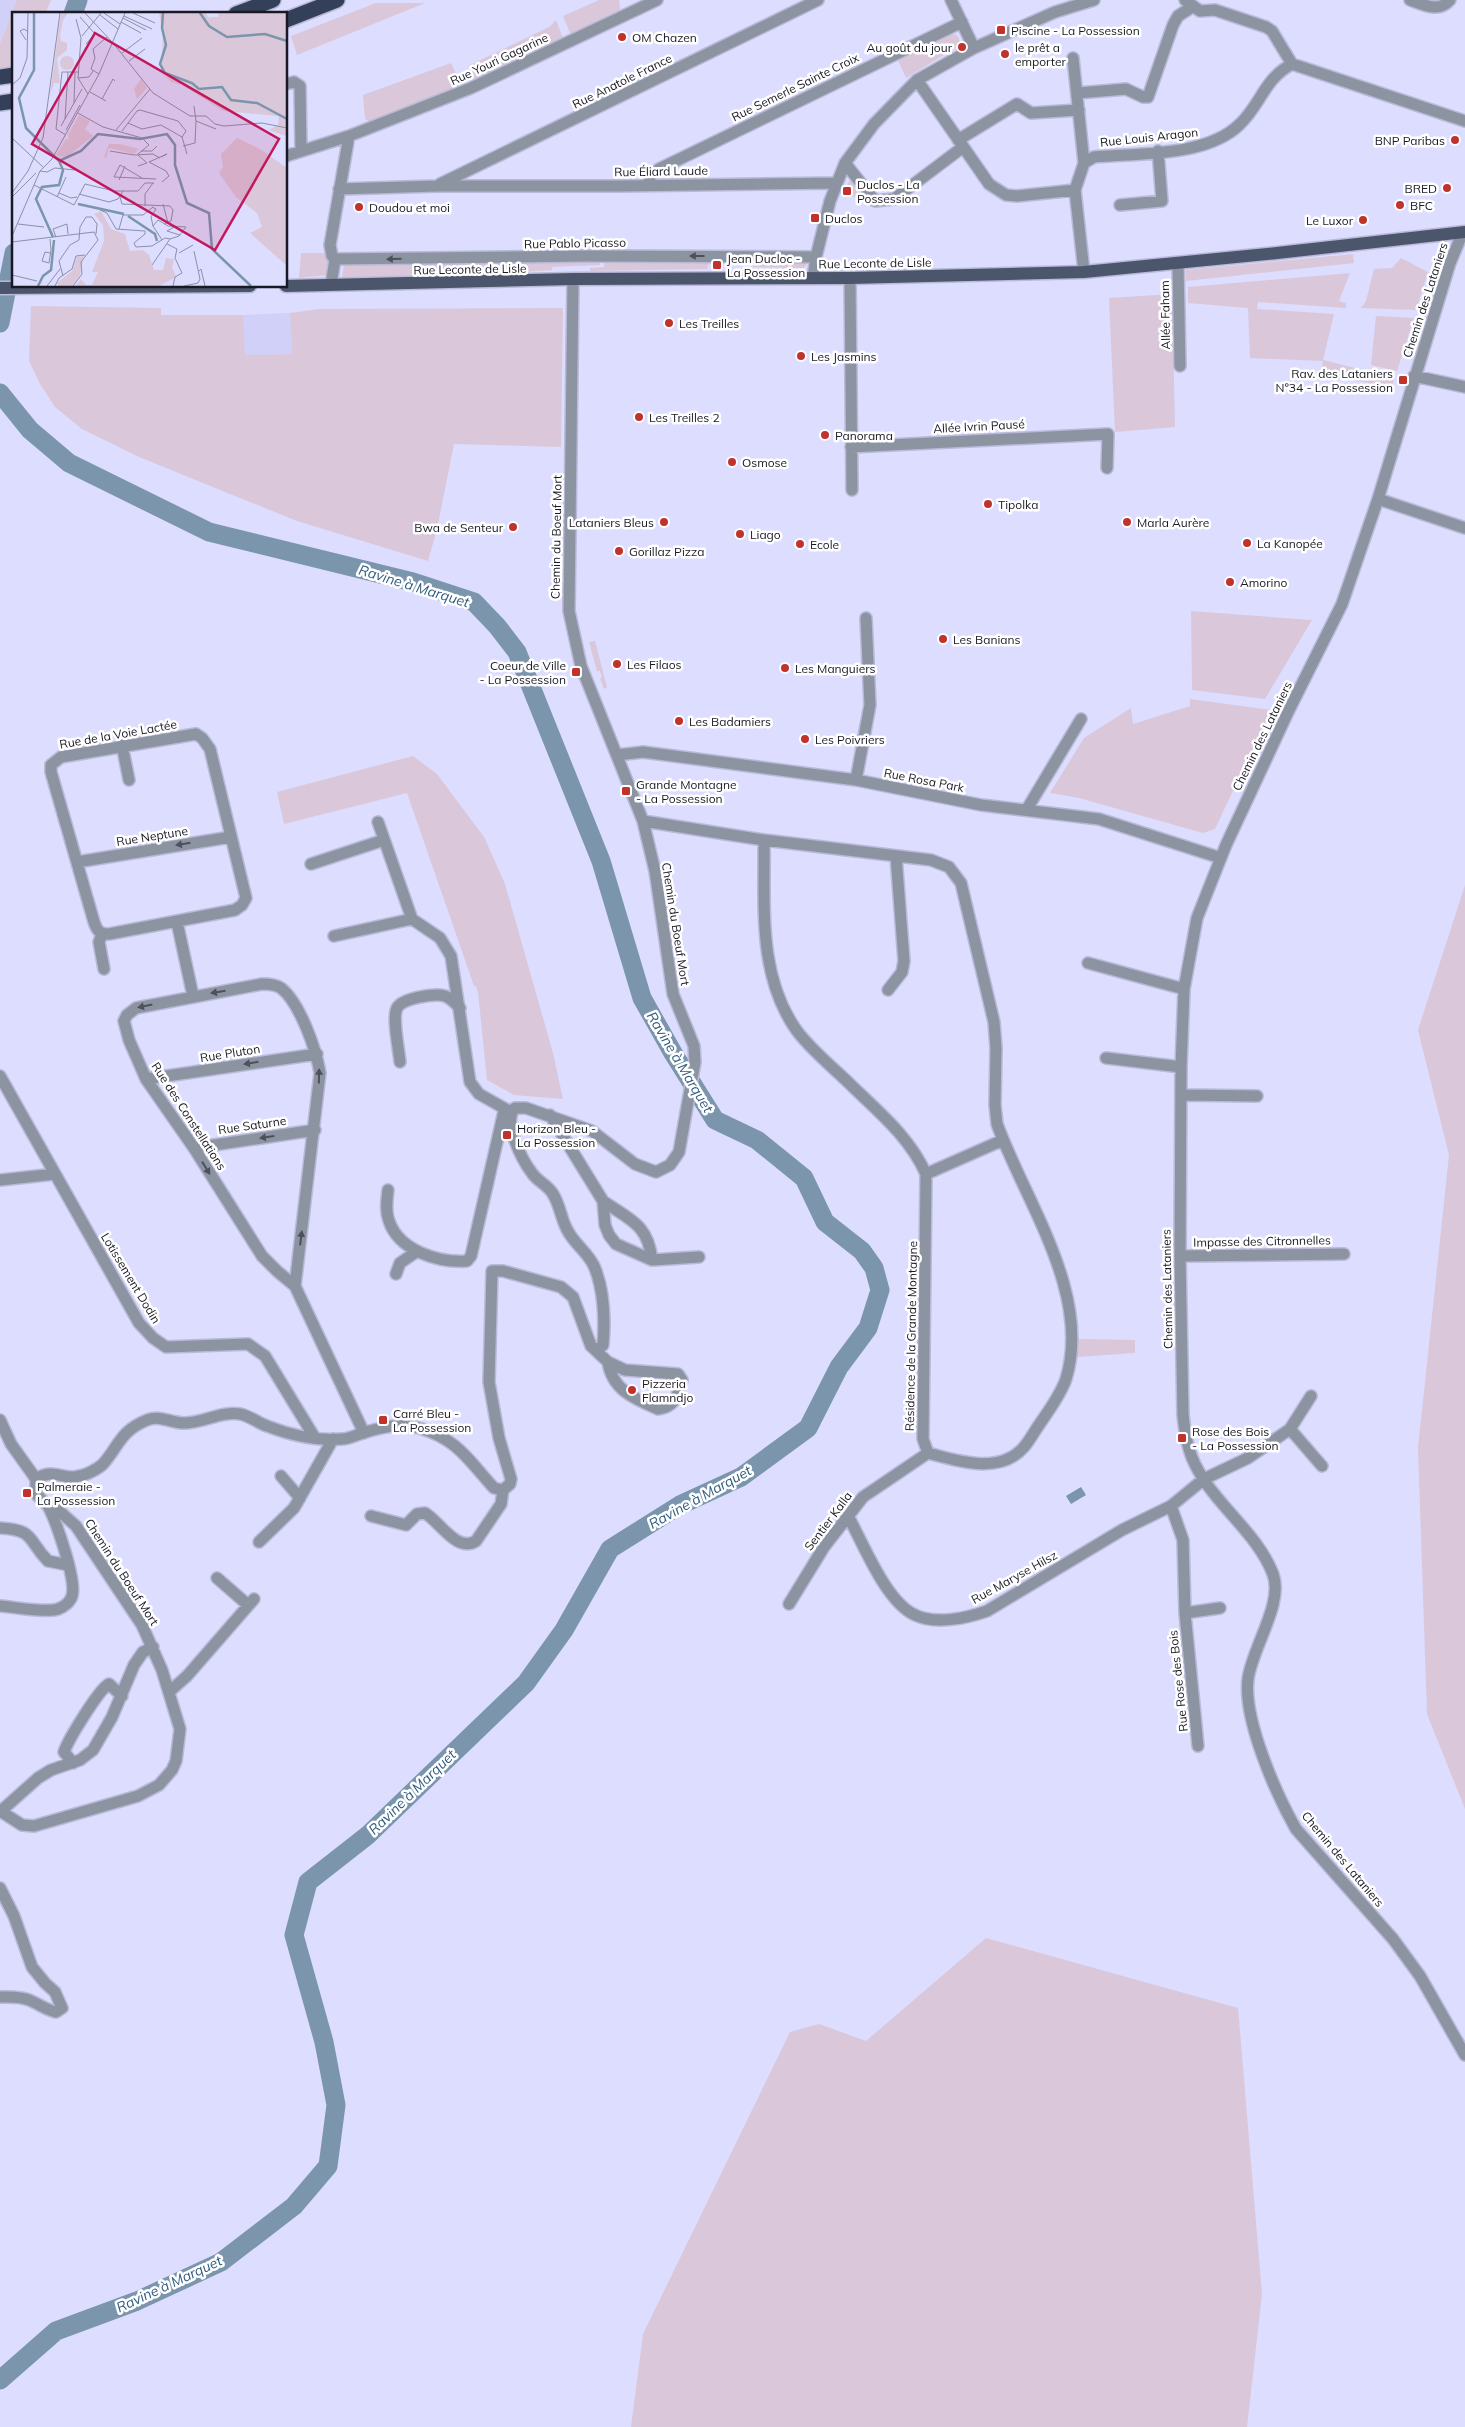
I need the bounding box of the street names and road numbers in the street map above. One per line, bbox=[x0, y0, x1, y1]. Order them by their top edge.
street label: Rue Youri Gagarine bbox=[448, 30, 550, 88]
street label: Rue Semerle Sainte Croix bbox=[729, 49, 862, 124]
street label: Rue Anatole France bbox=[570, 50, 674, 112]
street label: Rue Louis Aragon bbox=[1099, 124, 1199, 150]
street label: Rue Éliard Laude bbox=[614, 163, 708, 179]
street label: Rue Pablo Picasso bbox=[524, 235, 626, 251]
street label: Chemin des Lataniers bbox=[1399, 241, 1451, 359]
street label: Rue Leconte de Lisle bbox=[818, 255, 932, 271]
street label: Rue Leconte de Lisle bbox=[413, 261, 527, 277]
street label: Allée Faham bbox=[1157, 280, 1173, 350]
street label: Allée Ivrin Pausé bbox=[933, 416, 1025, 436]
street label: Chemin du Boeuf Mort bbox=[547, 475, 565, 599]
street label: Chemin des Lataniers bbox=[1229, 679, 1295, 793]
street label: Rue de la Voie Lactée bbox=[58, 716, 178, 752]
street label: Rue Rosa Park bbox=[883, 765, 966, 795]
street label: Rue Neptune bbox=[115, 823, 189, 849]
street label: Chemin du Boeuf Mort bbox=[659, 861, 693, 987]
street label: Rue Pluton bbox=[199, 1041, 261, 1065]
street label: Rue des Constellations bbox=[148, 1059, 230, 1173]
street label: Rue Saturne bbox=[217, 1113, 287, 1137]
street label: Chemin des Lataniers bbox=[1158, 1229, 1176, 1349]
street label: Lotissement Dodin bbox=[98, 1230, 164, 1326]
street label: Impasse des Citronnelles bbox=[1193, 1232, 1331, 1250]
street label: Résidence de la Grande Montagne bbox=[902, 1241, 920, 1431]
street label: Sentier Kalla bbox=[801, 1489, 855, 1553]
street label: Chemin du Boeuf Mort bbox=[82, 1516, 162, 1628]
street label: Rue Maryse Hilsz bbox=[968, 1547, 1060, 1607]
street label: Rue Rose des Bois bbox=[1165, 1629, 1191, 1733]
street label: Chemin des Lataniers bbox=[1299, 1808, 1387, 1910]

